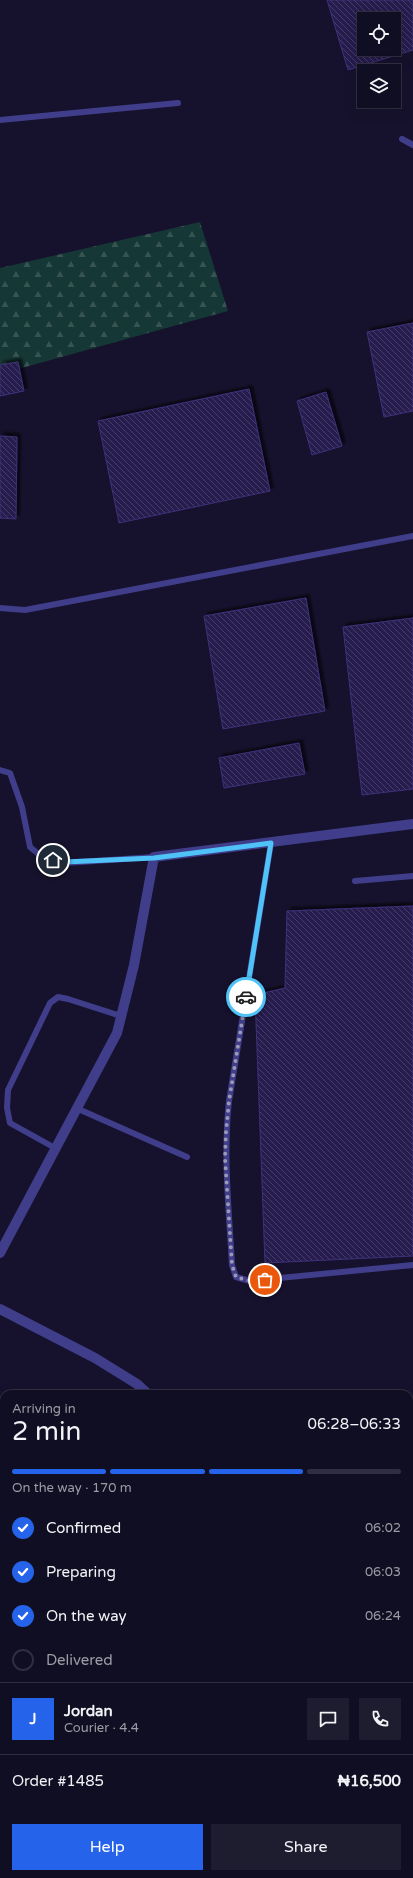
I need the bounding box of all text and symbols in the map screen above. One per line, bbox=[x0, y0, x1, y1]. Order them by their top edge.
map controls bbox=[357, 12, 401, 108]
button: locate bbox=[357, 12, 401, 56]
button: layers bbox=[357, 64, 401, 108]
pin bbox=[36, 843, 70, 877]
icon: home bbox=[42, 849, 64, 871]
courier bbox=[226, 977, 266, 1017]
icon: car bbox=[235, 986, 257, 1008]
pin bbox=[248, 1263, 282, 1297]
icon: bag bbox=[254, 1269, 276, 1291]
text: Arriving in bbox=[12, 1401, 76, 1417]
text: 06:28–06:33 bbox=[308, 1415, 401, 1433]
text: 2 min bbox=[12, 1416, 81, 1447]
text: On the way · 170 m bbox=[12, 1480, 132, 1496]
icon: check bbox=[12, 1517, 34, 1539]
text: Confirmed bbox=[46, 1519, 121, 1537]
text: 06:02 bbox=[365, 1520, 401, 1536]
icon: check bbox=[12, 1561, 34, 1583]
text: Preparing bbox=[46, 1563, 116, 1581]
text: 06:03 bbox=[365, 1564, 401, 1580]
icon: check bbox=[12, 1605, 34, 1627]
text: On the way bbox=[46, 1607, 126, 1625]
text: 06:24 bbox=[365, 1608, 401, 1624]
text: Delivered bbox=[46, 1651, 113, 1669]
button: chat bbox=[307, 1698, 349, 1740]
button: phone bbox=[359, 1698, 401, 1740]
text: Jordan bbox=[64, 1702, 113, 1720]
text: J bbox=[30, 1710, 37, 1728]
text: Courier · 4.4 bbox=[64, 1720, 139, 1736]
text: Order #1485 bbox=[12, 1772, 104, 1790]
text: ₦16,500 bbox=[337, 1772, 401, 1790]
button: Help bbox=[12, 1824, 203, 1870]
button: Share bbox=[211, 1824, 401, 1870]

